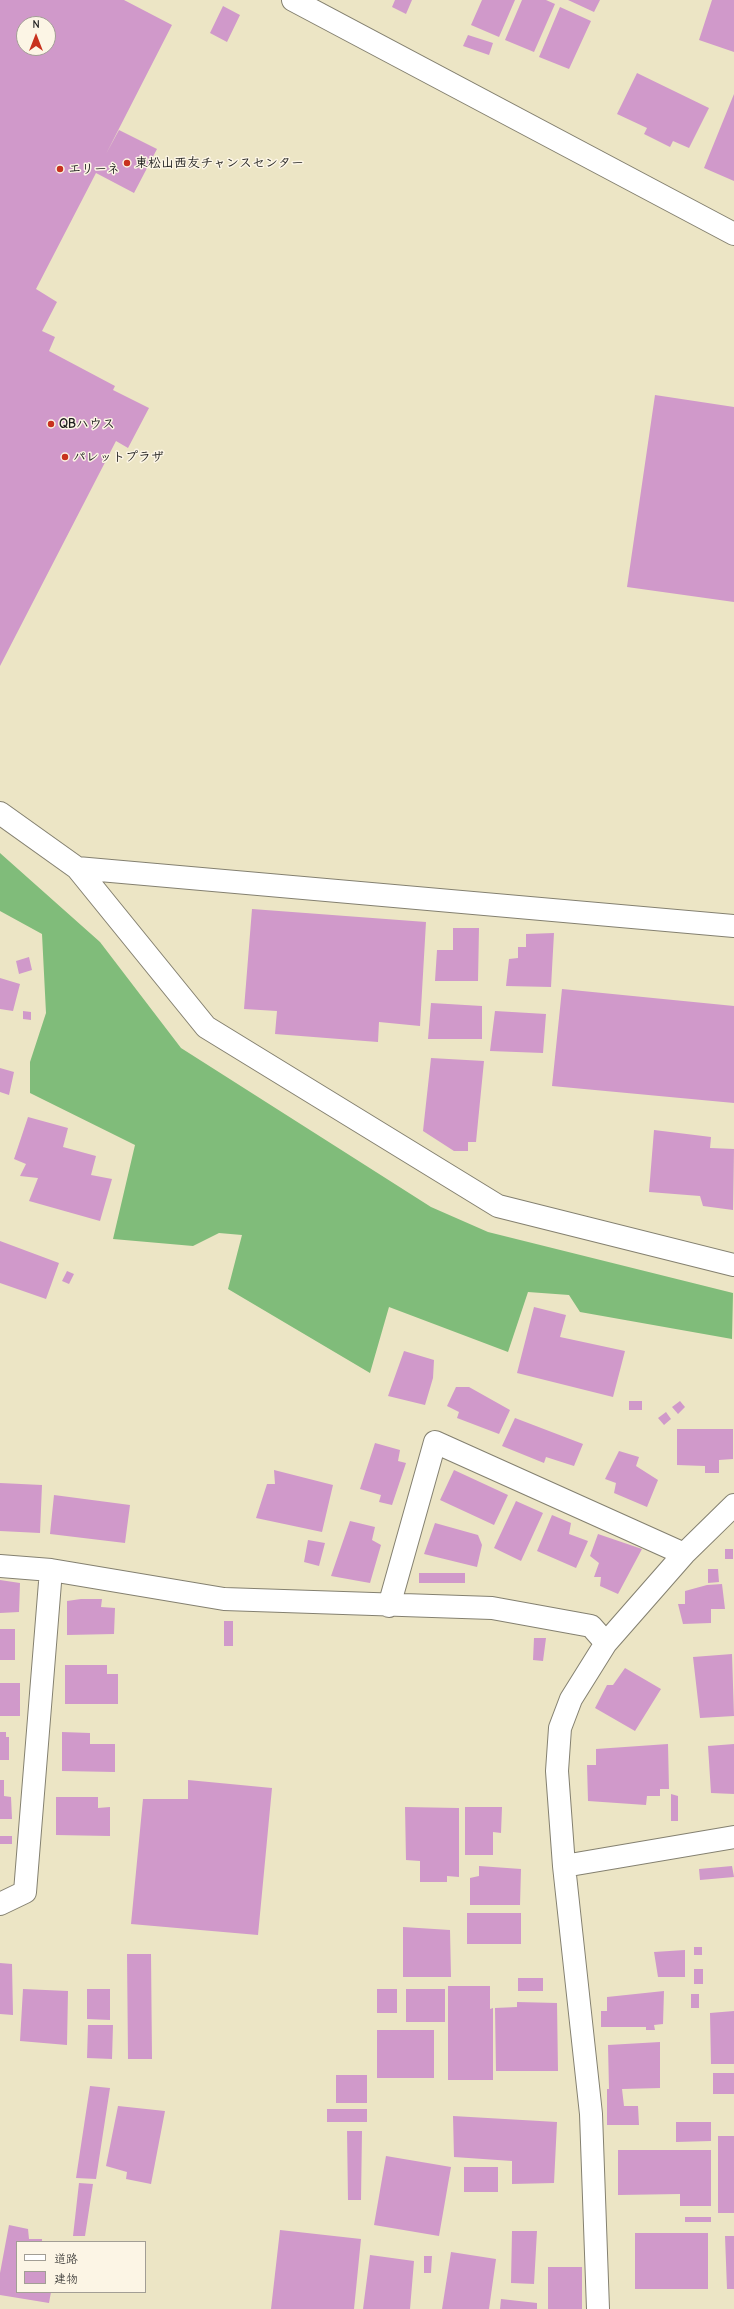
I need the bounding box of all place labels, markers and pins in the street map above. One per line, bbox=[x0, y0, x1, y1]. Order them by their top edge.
place label: 東松山西友チャンスセンター bbox=[135, 155, 304, 171]
marker: 東松山西友チャンスセンター bbox=[122, 158, 132, 168]
place label: エリーネ bbox=[68, 161, 120, 177]
marker: エリーネ bbox=[55, 164, 65, 174]
place label: QBハウス bbox=[59, 416, 115, 432]
marker: QBハウス bbox=[46, 419, 56, 429]
place label: パレットプラザ bbox=[73, 449, 164, 465]
marker: パレットプラザ bbox=[60, 452, 70, 462]

